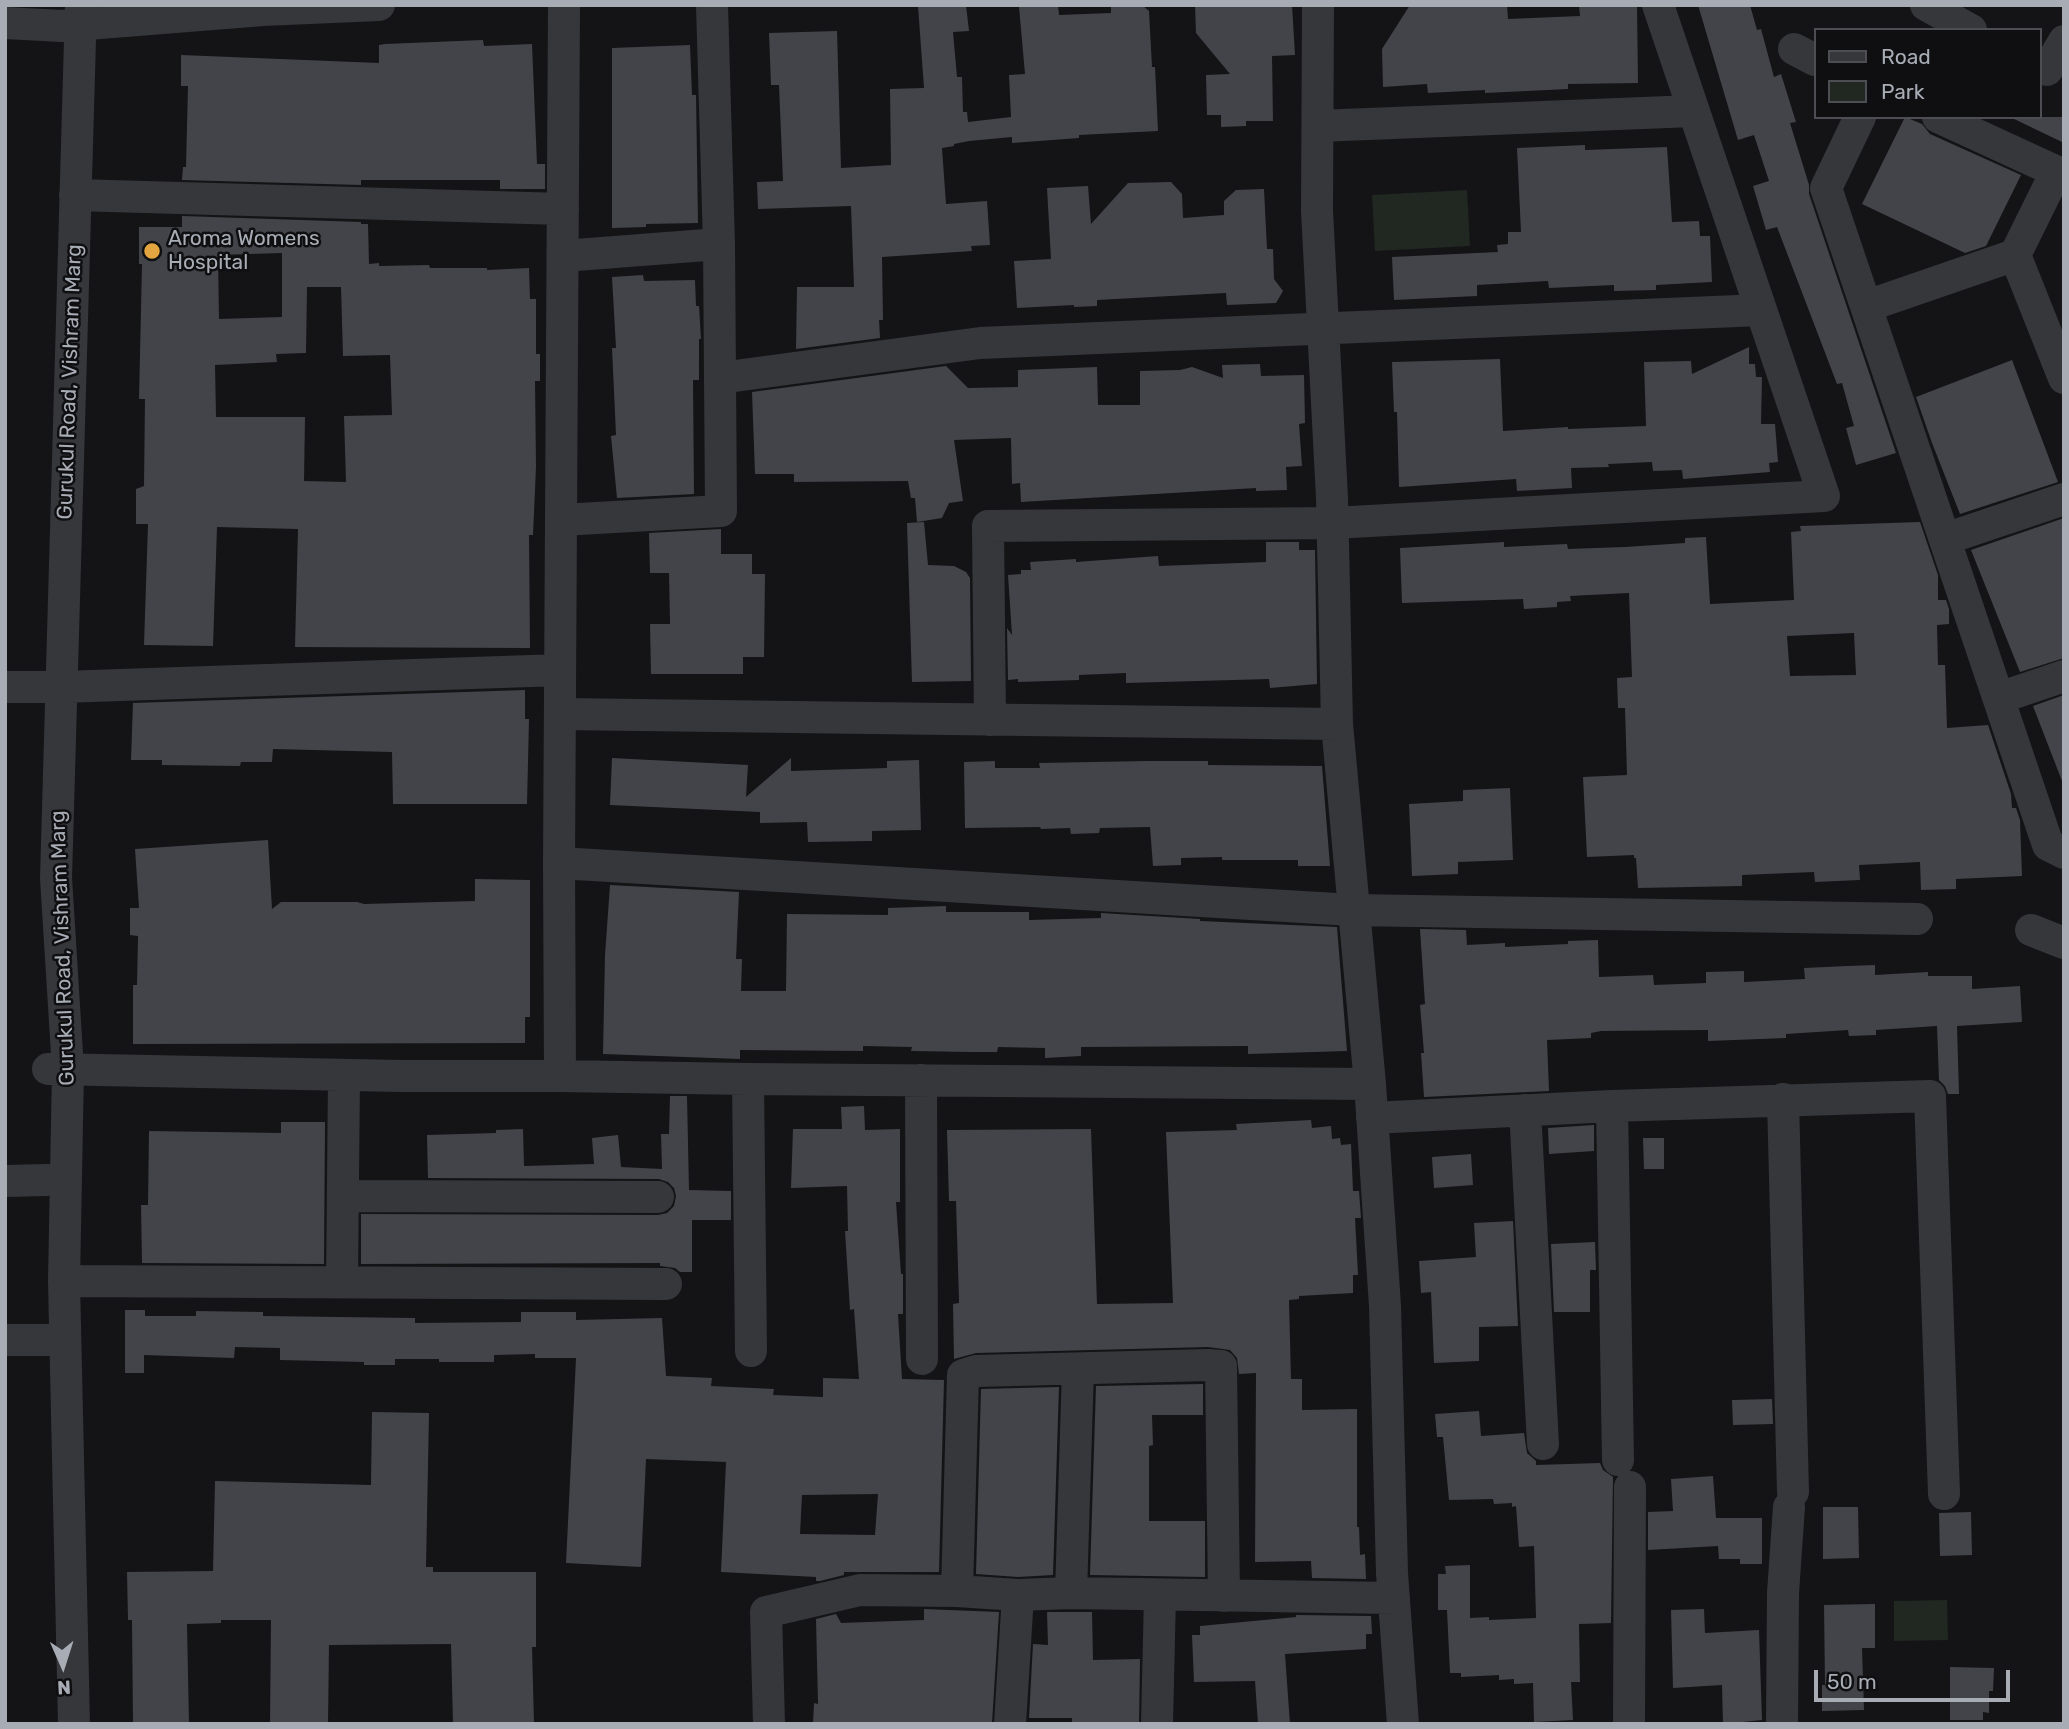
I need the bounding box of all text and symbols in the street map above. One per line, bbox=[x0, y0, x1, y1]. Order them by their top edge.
legend bbox=[1814, 28, 2041, 119]
text: Road bbox=[1881, 44, 1931, 69]
text: Park bbox=[1881, 79, 1925, 104]
place label: Aroma Womens Hospital bbox=[168, 226, 320, 276]
marker: Aroma Womens Hospital bbox=[142, 241, 162, 261]
street label: Gurukul Road, Vishram Marg bbox=[53, 244, 87, 520]
street label: Gurukul Road, Vishram Marg bbox=[46, 810, 80, 1086]
north arrow bbox=[28, 1631, 98, 1701]
scale bar bbox=[1817, 1656, 2013, 1700]
text: 50 m bbox=[1827, 1669, 1877, 1694]
text: N bbox=[57, 1676, 72, 1699]

